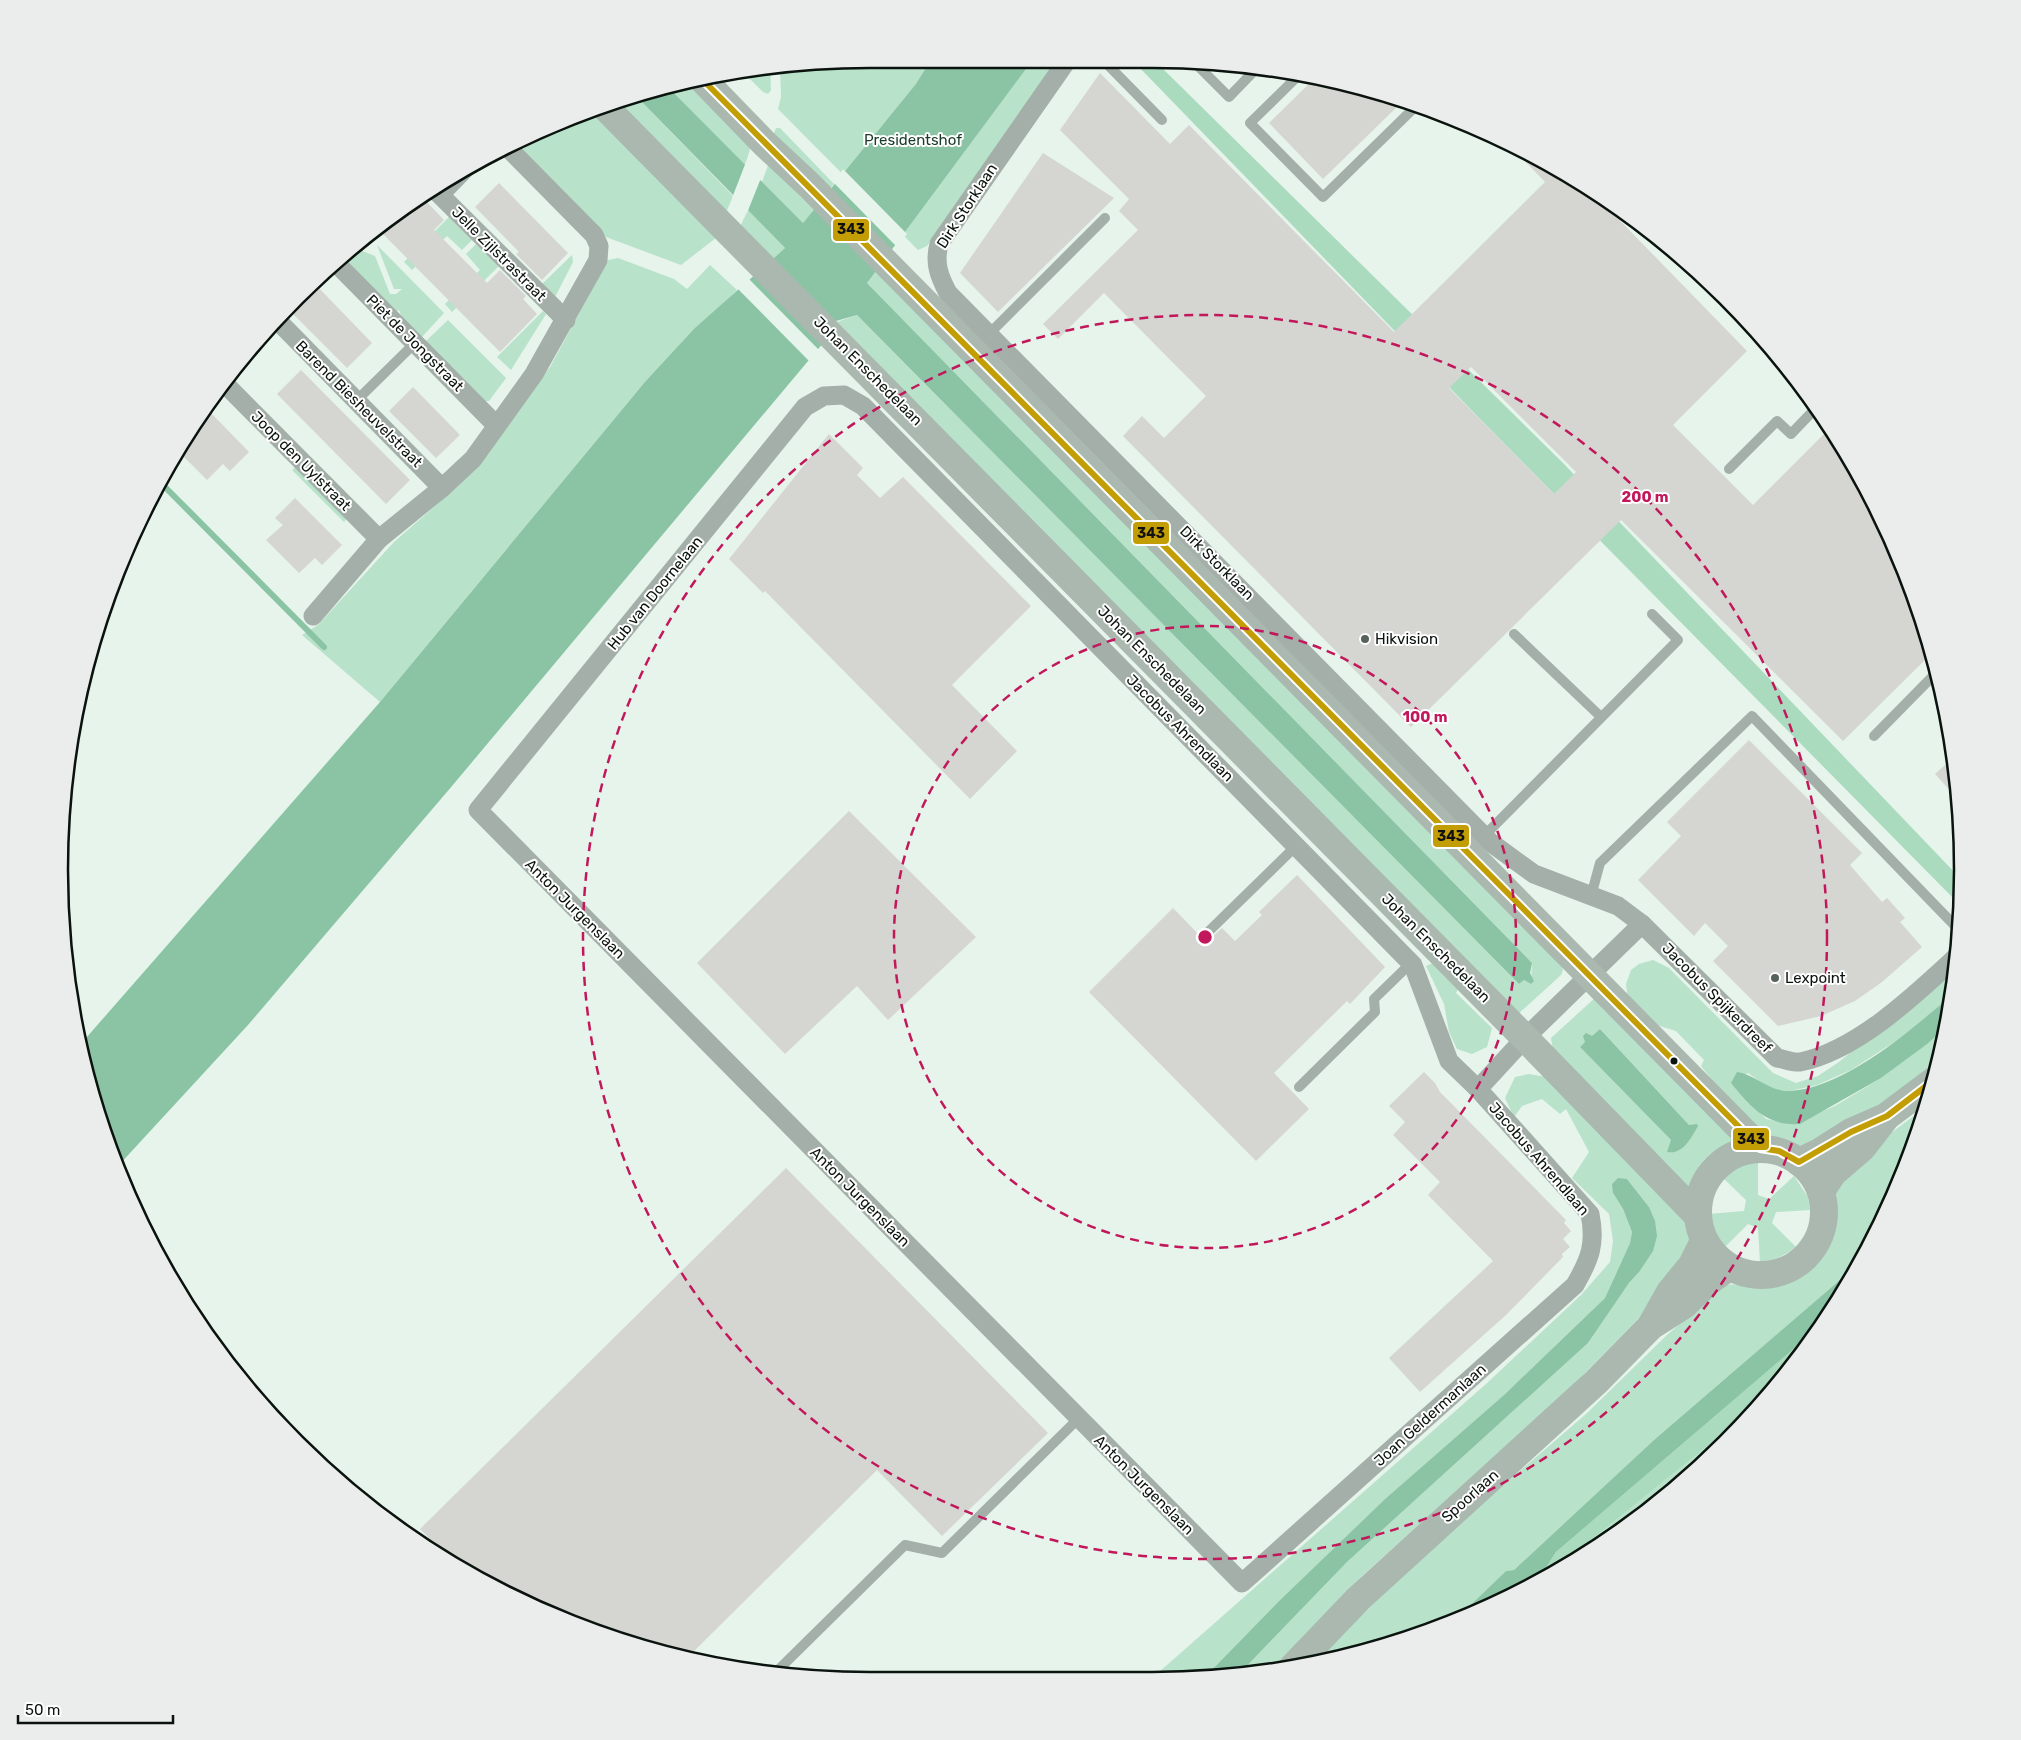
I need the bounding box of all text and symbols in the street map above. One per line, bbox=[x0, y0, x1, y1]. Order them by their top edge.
park label: Presidentshof bbox=[864, 131, 962, 149]
street label: Dirk Storklaan bbox=[933, 160, 1001, 252]
street label: Jelle Zijlstrastraat bbox=[448, 203, 550, 305]
line badge: 343 bbox=[832, 218, 870, 242]
text: 343 bbox=[837, 221, 865, 238]
street label: Piet de Jongstraat bbox=[363, 291, 467, 395]
street label: Johan Enschedelaan bbox=[810, 313, 926, 429]
street label: Barend Biesheuvelstraat bbox=[292, 337, 426, 471]
street label: Joop den Uylstraat bbox=[248, 408, 355, 515]
text: 200 m bbox=[1621, 488, 1669, 506]
line badge: 343 bbox=[1132, 521, 1170, 545]
street label: Dirk Storklaan bbox=[1176, 522, 1258, 604]
text: 343 bbox=[1137, 525, 1165, 542]
street label: Hub van Doornelaan bbox=[604, 533, 706, 653]
street label: Johan Enschedelaan bbox=[1094, 602, 1210, 718]
place label: Hikvision bbox=[1375, 630, 1438, 648]
marker: Hikvision bbox=[1359, 633, 1371, 645]
street label: Jacobus Ahrendlaan bbox=[1123, 671, 1237, 785]
text: 100 m bbox=[1403, 708, 1447, 726]
line badge: 343 bbox=[1432, 824, 1470, 848]
text: 343 bbox=[1437, 828, 1465, 845]
street label: Anton Jurgenslaan bbox=[521, 855, 629, 963]
street label: Johan Enschedelaan bbox=[1378, 890, 1494, 1006]
centre of rings bbox=[1196, 928, 1214, 946]
street label: Jacobus Spijkerdreef bbox=[1658, 939, 1776, 1057]
place label: Lexpoint bbox=[1785, 969, 1846, 987]
marker: Lexpoint bbox=[1769, 972, 1781, 984]
unlabelled marker bbox=[1669, 1056, 1679, 1066]
street label: Jacobus Ahrendlaan bbox=[1485, 1099, 1593, 1219]
line badge: 343 bbox=[1732, 1127, 1770, 1151]
text: 343 bbox=[1737, 1131, 1765, 1148]
street label: Anton Jurgenslaan bbox=[806, 1143, 914, 1251]
street label: Joan Geldermanlaan bbox=[1370, 1360, 1490, 1470]
street label: Anton Jurgenslaan bbox=[1090, 1431, 1198, 1539]
street label: Spoorlaan bbox=[1438, 1466, 1502, 1526]
scale bar bbox=[18, 1692, 172, 1724]
text: 50 m bbox=[25, 1701, 60, 1719]

